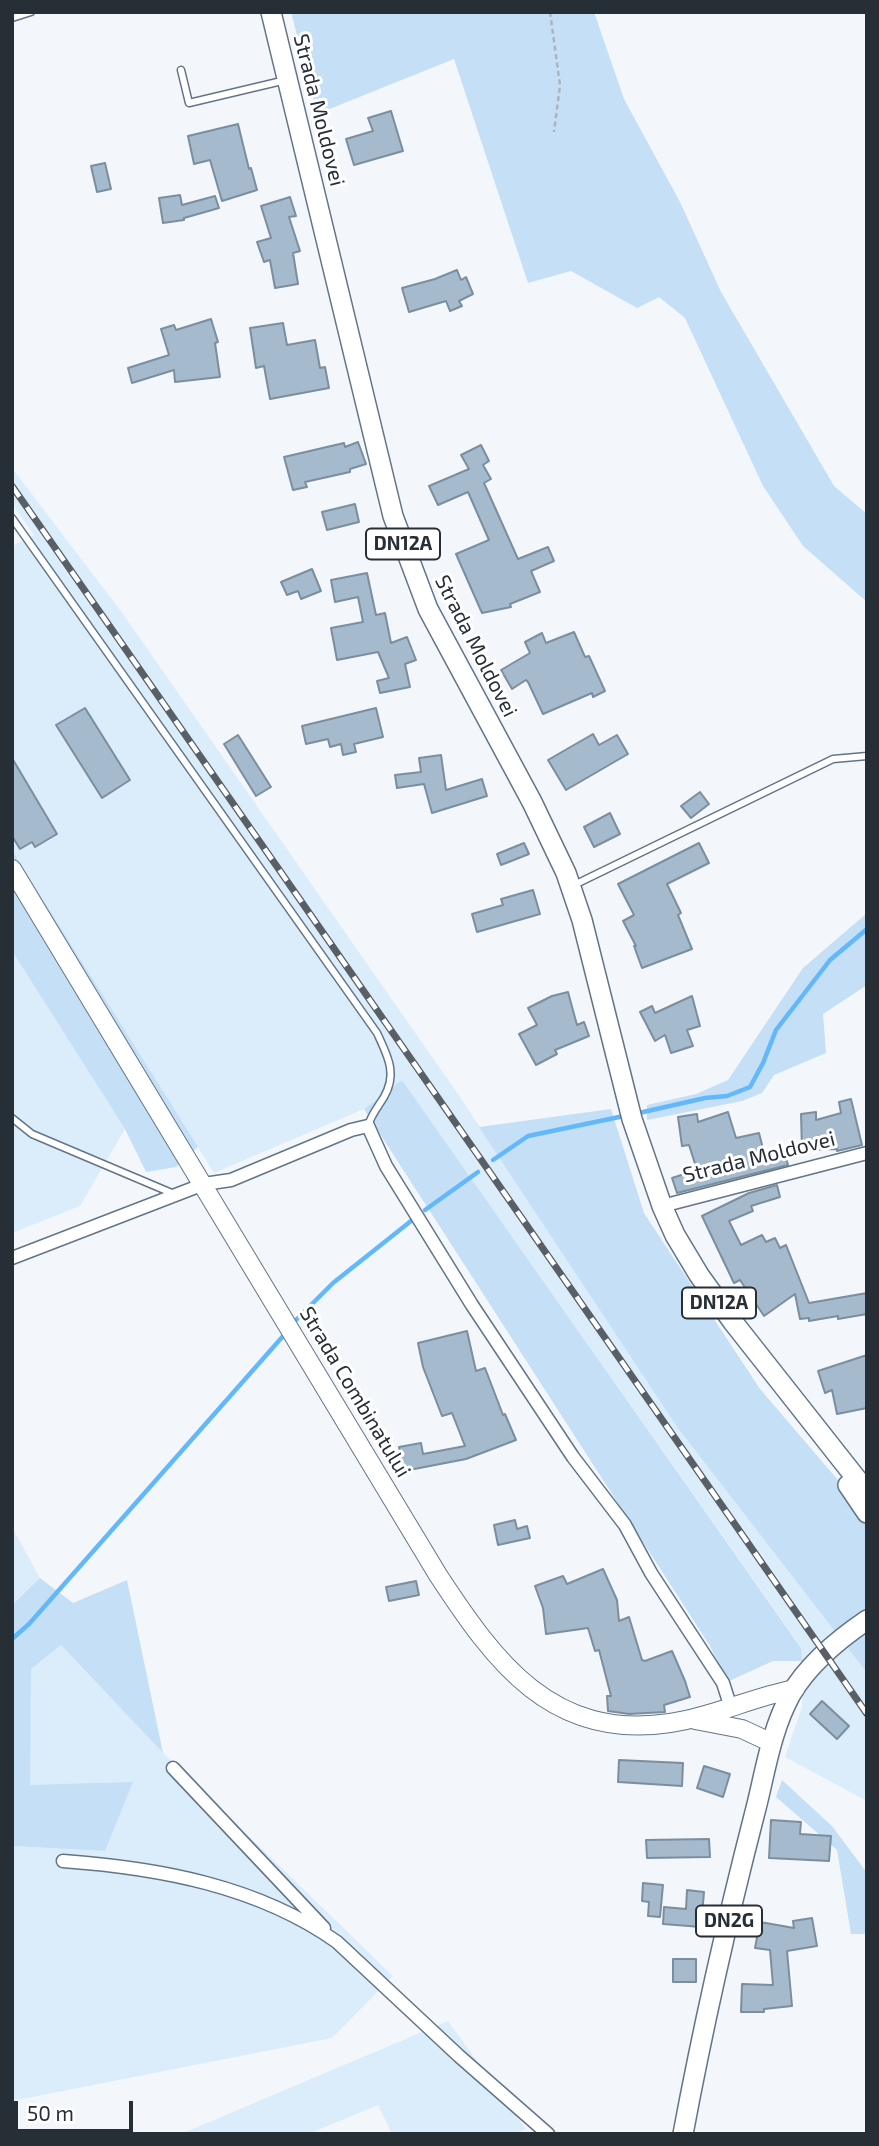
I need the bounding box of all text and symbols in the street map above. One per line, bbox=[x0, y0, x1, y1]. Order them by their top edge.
street label: Strada Moldovei bbox=[288, 31, 350, 189]
road number: DN12A bbox=[366, 528, 440, 559]
street label: Strada Moldovei bbox=[429, 571, 523, 721]
street label: Strada Moldovei bbox=[680, 1126, 838, 1188]
road number: DN12A bbox=[682, 1288, 756, 1318]
street label: Strada Combinatului bbox=[294, 1302, 416, 1482]
road number: DN2G bbox=[696, 1906, 762, 1937]
scale bar bbox=[18, 2086, 136, 2130]
text: 50 m bbox=[27, 2100, 74, 2125]

